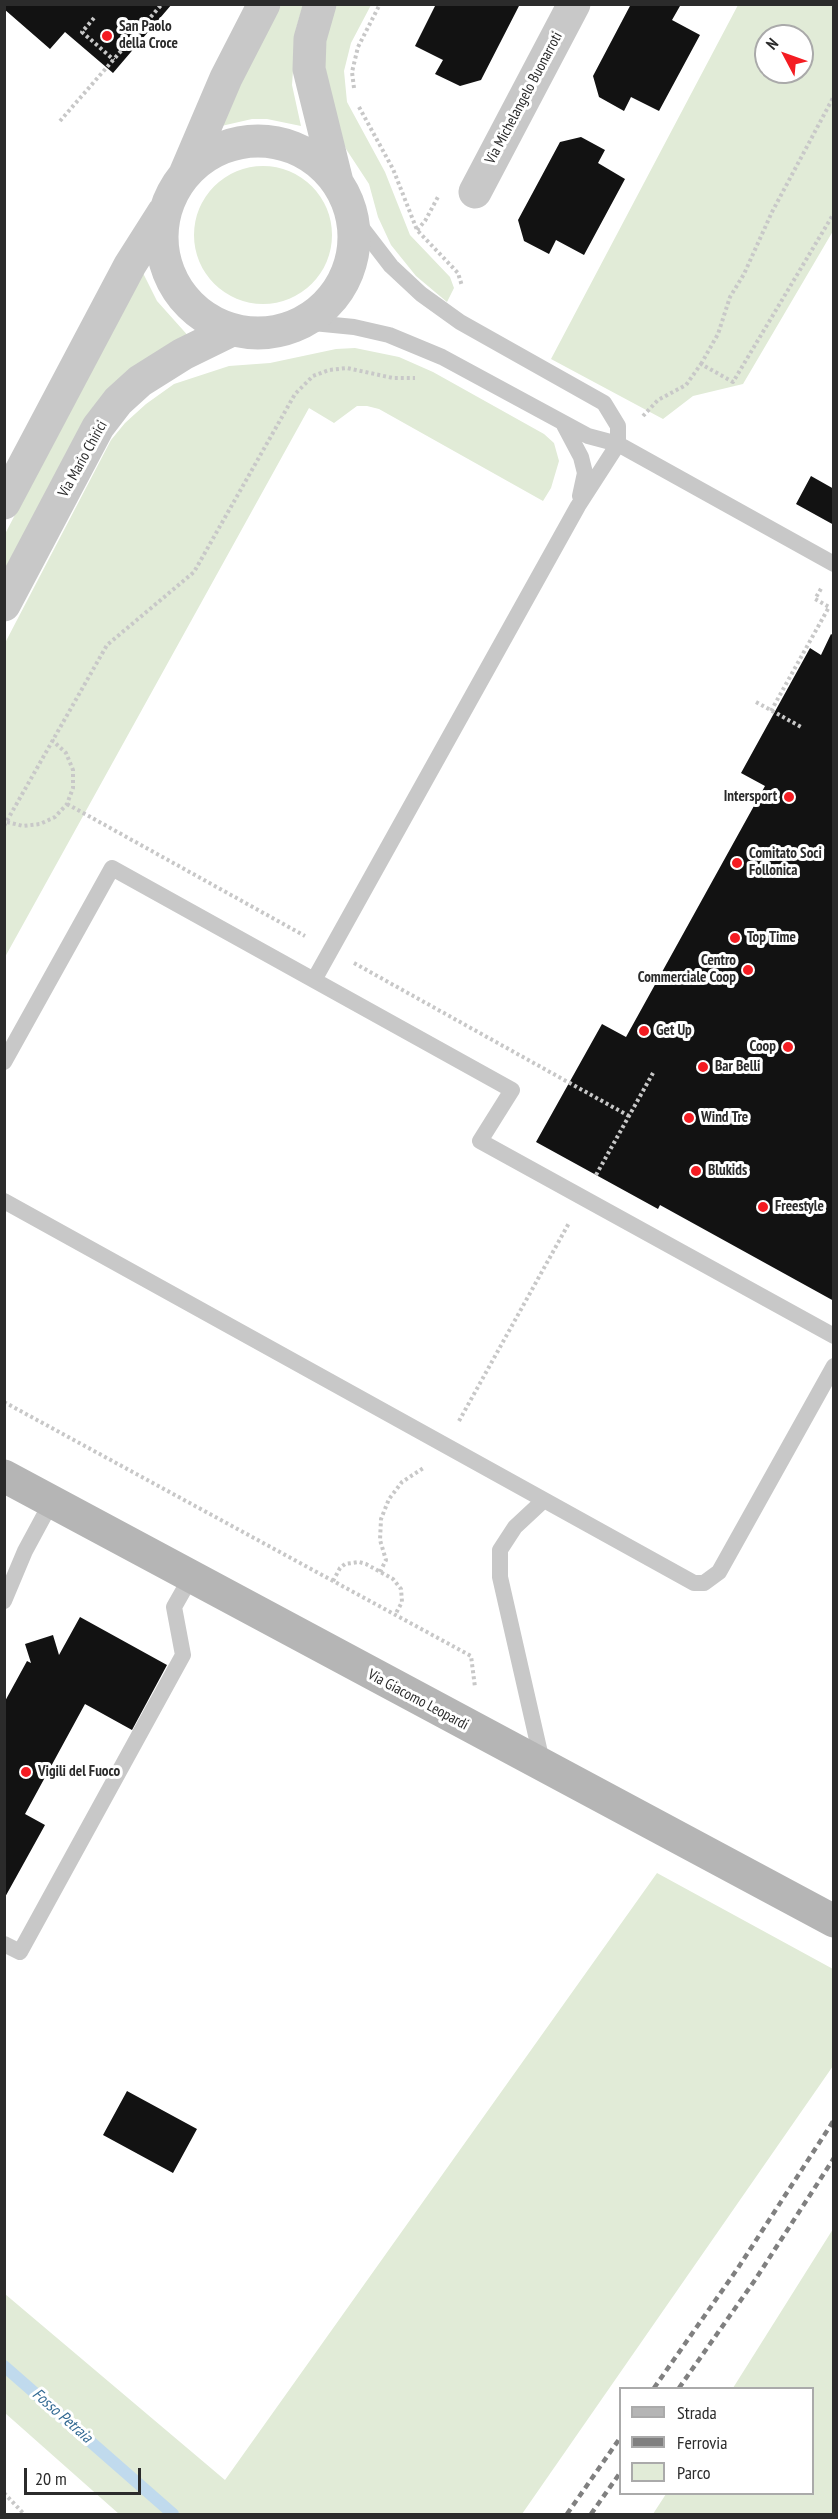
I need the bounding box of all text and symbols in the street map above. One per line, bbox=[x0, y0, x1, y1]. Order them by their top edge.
place label: San Paolo della Croce bbox=[119, 18, 178, 53]
north arrow bbox=[754, 24, 814, 84]
marker: San Paolo della Croce bbox=[100, 29, 114, 43]
street label: Via Michelangelo Buonarroti bbox=[482, 29, 566, 167]
text: N bbox=[762, 34, 782, 53]
street label: Via Mario Chirici bbox=[55, 418, 111, 500]
place label: Intersport bbox=[724, 788, 777, 806]
marker: Intersport bbox=[782, 790, 796, 804]
place label: Comitato Soci Follonica bbox=[749, 845, 822, 880]
marker: Comitato Soci Follonica bbox=[730, 856, 744, 870]
place label: Top Time bbox=[747, 929, 796, 947]
marker: Top Time bbox=[728, 931, 742, 945]
place label: Centro Commerciale Coop bbox=[638, 952, 736, 987]
marker: Centro Commerciale Coop bbox=[741, 963, 755, 977]
place label: Get Up bbox=[656, 1022, 692, 1040]
marker: Get Up bbox=[637, 1024, 651, 1038]
place label: Coop bbox=[750, 1038, 776, 1056]
marker: Coop bbox=[781, 1040, 795, 1054]
place label: Bar Belli bbox=[715, 1058, 760, 1076]
marker: Bar Belli bbox=[696, 1060, 710, 1074]
place label: Wind Tre bbox=[701, 1109, 748, 1127]
marker: Wind Tre bbox=[682, 1111, 696, 1125]
place label: Blukids bbox=[708, 1162, 747, 1180]
marker: Blukids bbox=[689, 1164, 703, 1178]
place label: Freestyle bbox=[775, 1198, 824, 1216]
marker: Freestyle bbox=[756, 1200, 770, 1214]
street label: Via Giacomo Leopardi bbox=[365, 1666, 471, 1734]
place label: Vigili del Fuoco bbox=[38, 1763, 120, 1781]
marker: Vigili del Fuoco bbox=[19, 1765, 33, 1779]
water label: Fosso Petraia bbox=[28, 2385, 96, 2447]
legend bbox=[619, 2387, 814, 2495]
text: Strada bbox=[677, 2401, 717, 2424]
text: Ferrovia bbox=[677, 2431, 727, 2454]
scale bar bbox=[27, 2456, 144, 2494]
text: Parco bbox=[677, 2461, 711, 2484]
text: 20 m bbox=[35, 2467, 67, 2490]

